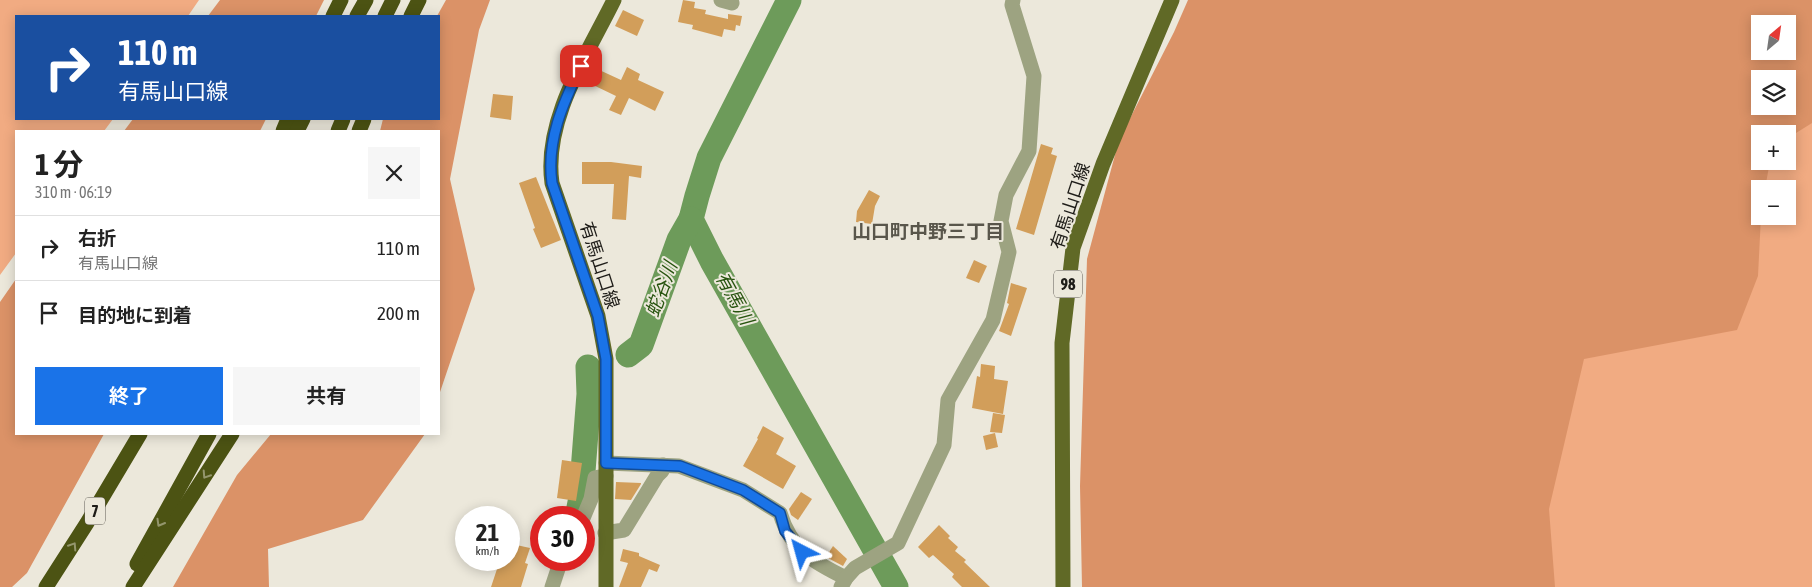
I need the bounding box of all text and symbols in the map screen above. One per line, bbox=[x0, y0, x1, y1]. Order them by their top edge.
north arrow bbox=[1751, 15, 1796, 60]
map controls bbox=[1751, 15, 1796, 225]
text: 110 m bbox=[118, 32, 197, 72]
icon: right bbox=[35, 35, 100, 100]
pin bbox=[560, 45, 602, 87]
icon: arrive bbox=[567, 52, 595, 80]
button: layers bbox=[1751, 70, 1796, 115]
text: 有馬山口線 bbox=[118, 78, 228, 104]
button: + bbox=[1751, 125, 1796, 170]
text: 1 分 bbox=[35, 147, 83, 181]
button: close bbox=[368, 147, 420, 199]
street label: 有馬山口線 bbox=[1046, 160, 1094, 252]
button: − bbox=[1751, 180, 1796, 225]
text: 310 m · 06:19 bbox=[35, 183, 112, 201]
street label: 有馬山口線 bbox=[576, 219, 624, 311]
district label: 山口町中野三丁目 bbox=[852, 220, 1004, 242]
text: 右折 bbox=[78, 227, 116, 249]
icon: right bbox=[35, 234, 63, 262]
text: 110 m bbox=[377, 237, 420, 259]
text: 有馬山口線 bbox=[78, 254, 158, 272]
water label: 蛇谷川 bbox=[641, 257, 682, 320]
water label: 有馬川 bbox=[712, 268, 759, 330]
road number: 98 bbox=[1054, 270, 1082, 298]
icon: arrive bbox=[35, 299, 63, 327]
text: 200 m bbox=[377, 302, 420, 324]
text: 目的地に到着 bbox=[78, 304, 192, 326]
button: 終了 bbox=[35, 367, 223, 425]
button: 共有 bbox=[233, 367, 420, 425]
one-way arrow bbox=[203, 469, 212, 478]
road number: 7 bbox=[85, 498, 105, 524]
speed limit sign: 30 bbox=[530, 506, 595, 571]
one-way arrow bbox=[157, 517, 167, 526]
text: 21 bbox=[476, 518, 499, 546]
position arrow bbox=[775, 525, 827, 577]
one-way arrow bbox=[67, 542, 76, 552]
text: km/h bbox=[476, 544, 499, 558]

